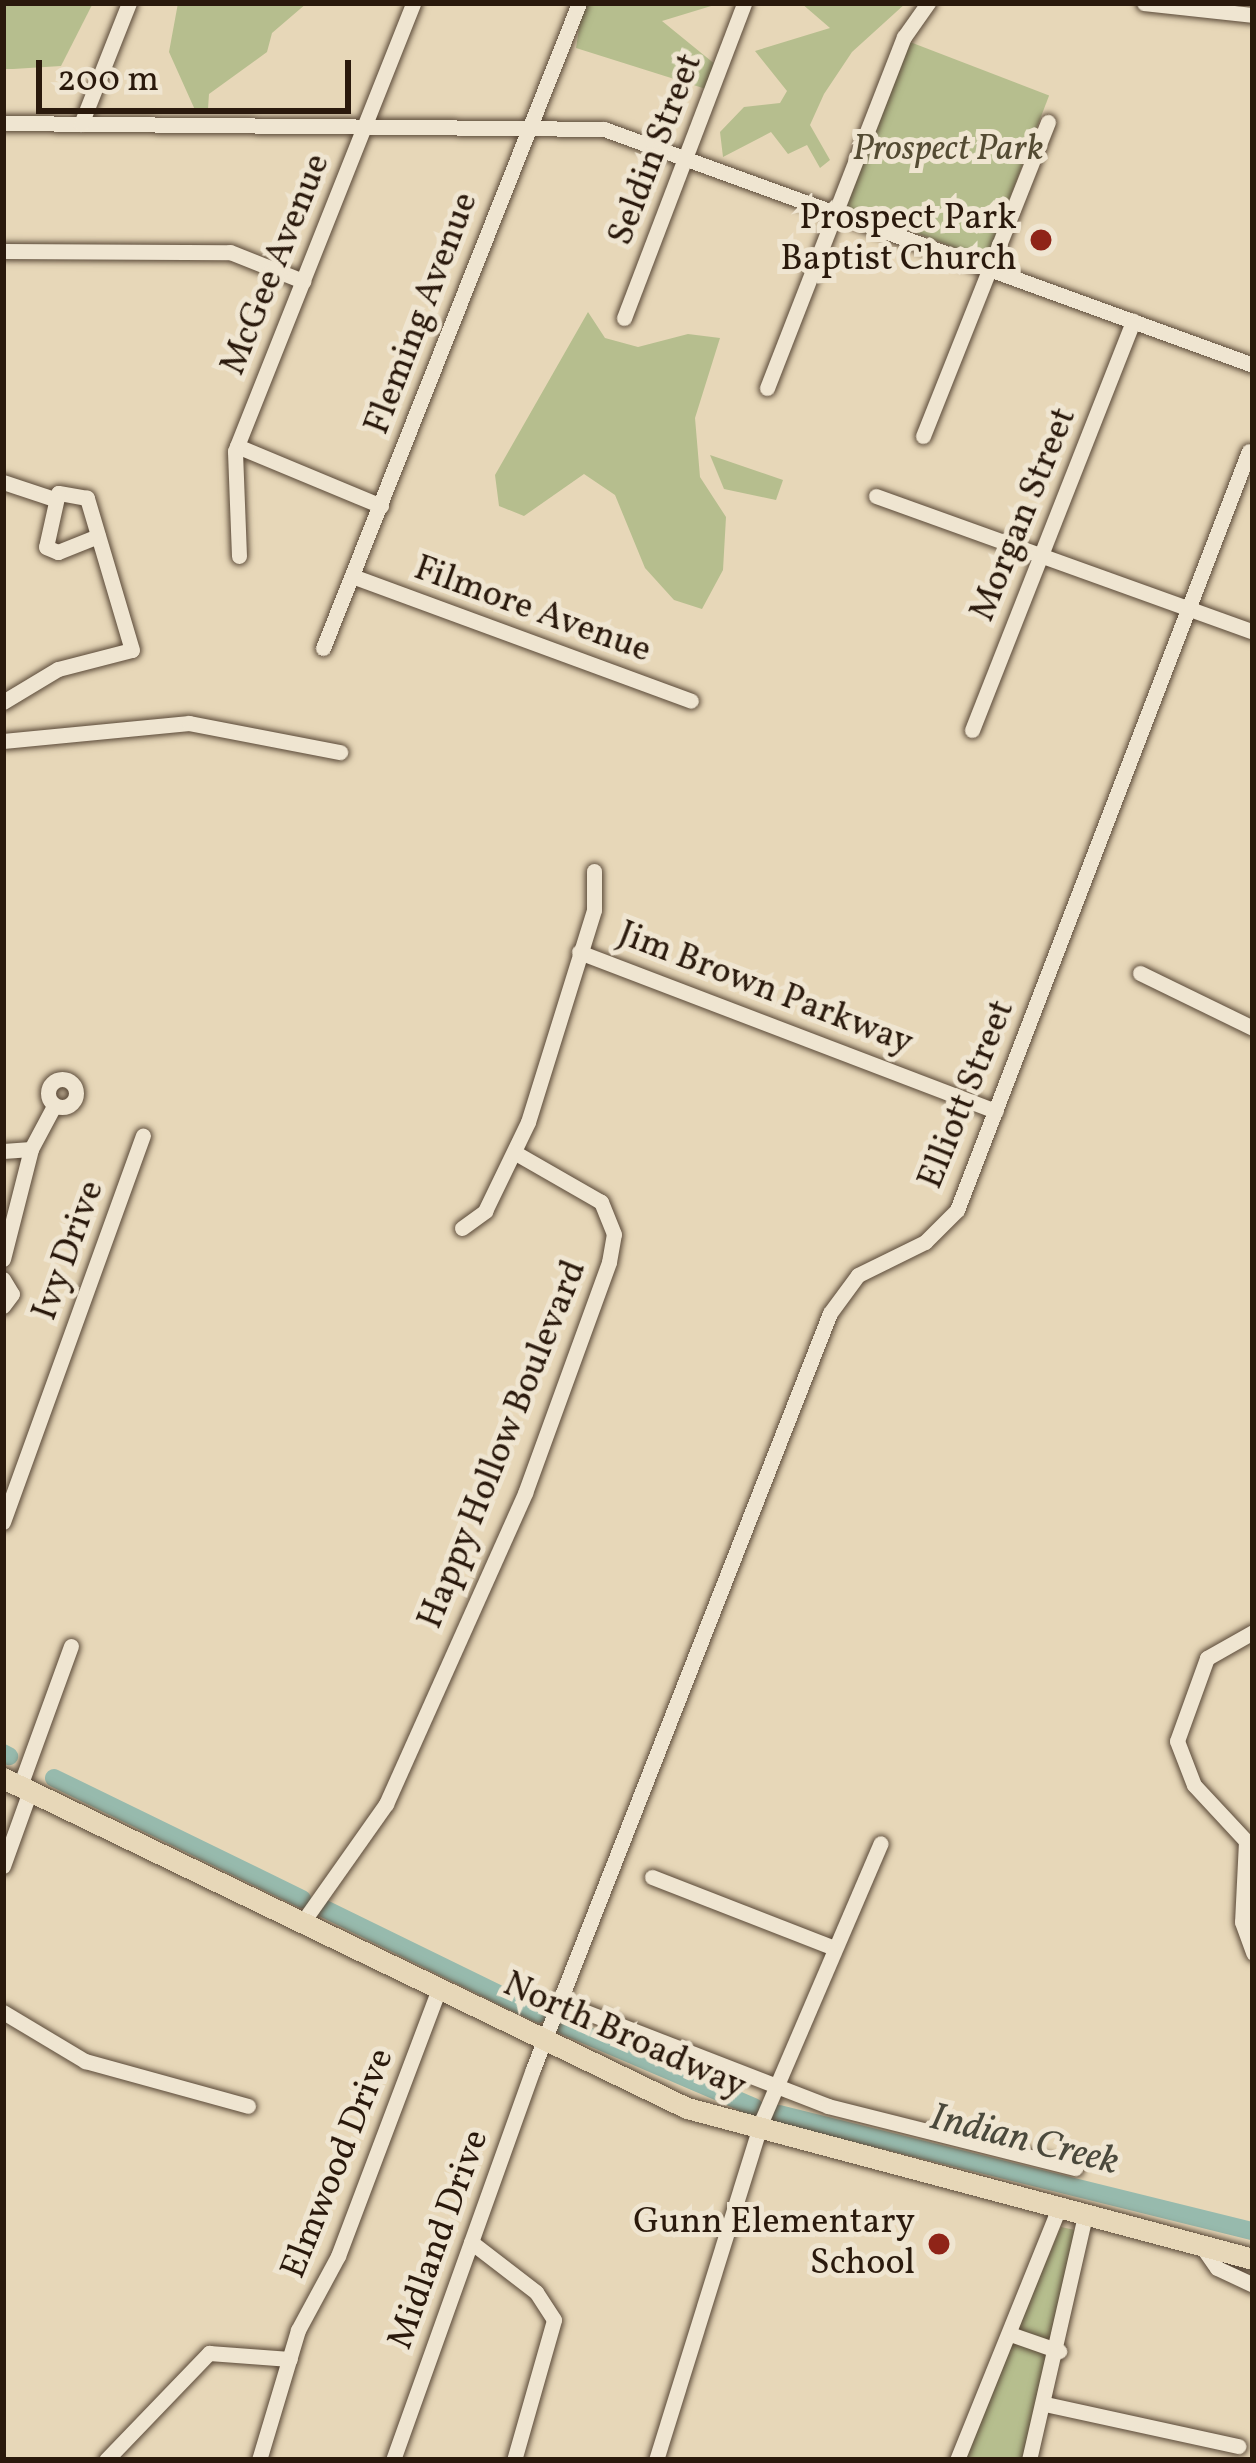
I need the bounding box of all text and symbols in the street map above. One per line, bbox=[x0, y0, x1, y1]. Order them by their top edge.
scale bar bbox=[42, 36, 357, 110]
street label: Seldin Street bbox=[601, 48, 713, 252]
text: 200 m bbox=[57, 56, 159, 106]
park label: Prospect Park bbox=[852, 129, 1044, 173]
street label: McGee Avenue bbox=[213, 148, 341, 382]
street label: Fleming Avenue bbox=[357, 187, 489, 441]
place label: Prospect Park Baptist Church bbox=[780, 197, 1017, 282]
marker: Prospect Park Baptist Church bbox=[1028, 227, 1054, 253]
street label: Morgan Street bbox=[963, 402, 1087, 628]
street label: Filmore Avenue bbox=[408, 548, 656, 674]
street label: Jim Brown Parkway bbox=[611, 914, 919, 1066]
street label: Elliott Street bbox=[911, 994, 1025, 1196]
street label: Ivy Drive bbox=[25, 1175, 115, 1327]
street label: Happy Hollow Boulevard bbox=[410, 1254, 598, 1636]
street label: North Broadway bbox=[496, 1964, 752, 2110]
street label: Elmwood Drive bbox=[273, 2043, 405, 2285]
water label: Indian Creek bbox=[925, 2095, 1123, 2187]
street label: Midland Drive bbox=[380, 2124, 500, 2356]
place label: Gunn Elementary School bbox=[633, 2201, 915, 2286]
marker: Gunn Elementary School bbox=[926, 2231, 952, 2257]

